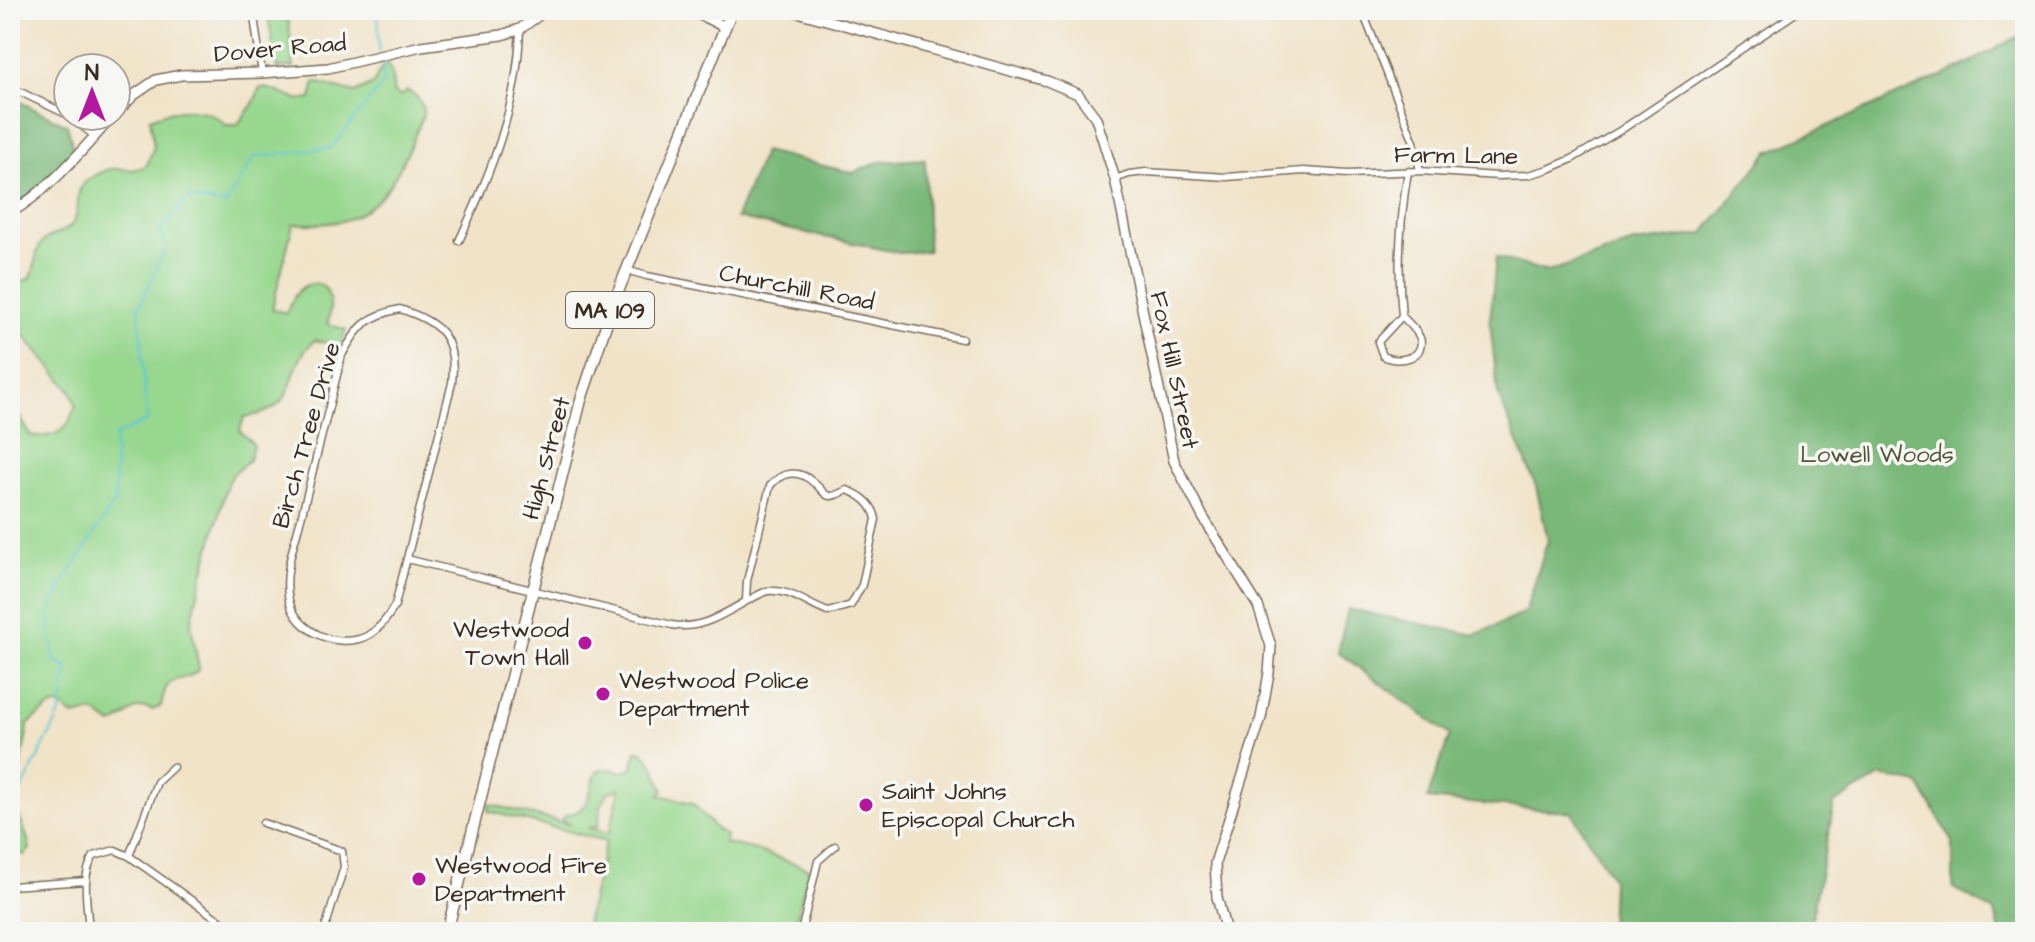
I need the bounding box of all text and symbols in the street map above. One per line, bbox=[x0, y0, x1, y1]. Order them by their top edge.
street label: Dover Road bbox=[213, 26, 348, 72]
north arrow bbox=[52, 52, 132, 132]
text: N bbox=[85, 58, 99, 89]
street label: Farm Lane bbox=[1394, 138, 1518, 174]
street label: Churchill Road bbox=[716, 256, 877, 320]
street label: Fox Hill Street bbox=[1141, 288, 1207, 452]
road number: MA 109 bbox=[566, 292, 654, 328]
street label: Birch Tree Drive bbox=[264, 338, 350, 532]
street label: High Street bbox=[514, 393, 581, 524]
park label: Lowell Woods bbox=[1800, 438, 1954, 472]
place label: Westwood Town Hall bbox=[453, 613, 569, 675]
marker: Westwood Town Hall bbox=[576, 634, 594, 652]
place label: Westwood Police Department bbox=[619, 664, 809, 726]
marker: Westwood Police Department bbox=[594, 685, 612, 703]
place label: Saint Johns Episcopal Church bbox=[882, 775, 1074, 837]
marker: Saint Johns Episcopal Church bbox=[857, 796, 875, 814]
place label: Westwood Fire Department bbox=[435, 849, 607, 911]
marker: Westwood Fire Department bbox=[410, 870, 428, 888]

